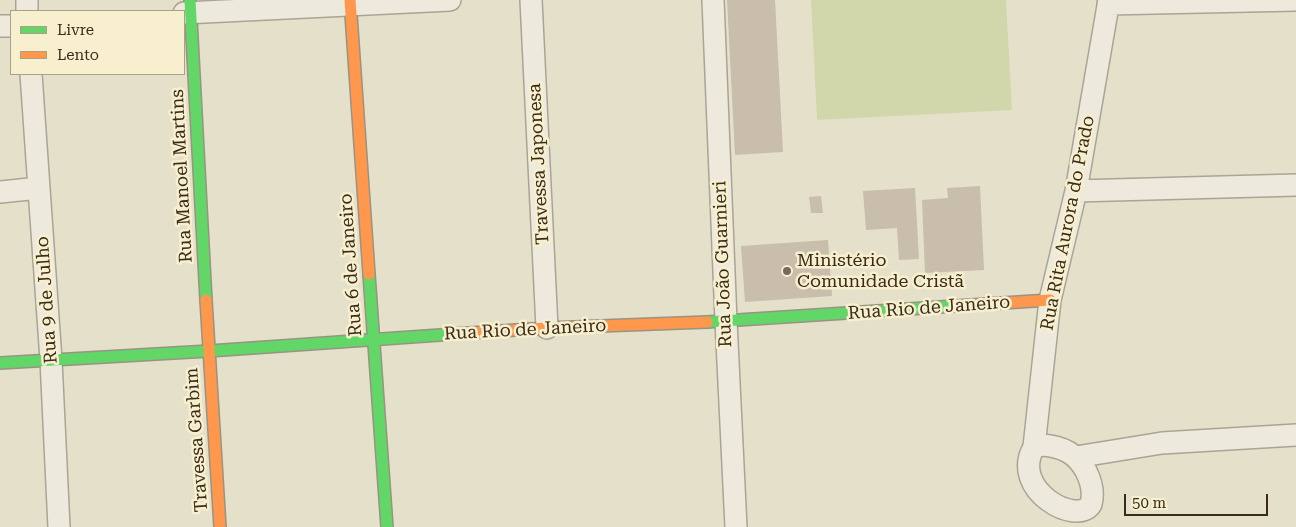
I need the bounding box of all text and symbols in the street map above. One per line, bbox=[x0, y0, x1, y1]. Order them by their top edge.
legend bbox=[10, 10, 185, 75]
text: Livre bbox=[57, 21, 94, 39]
text: Lento bbox=[57, 46, 99, 64]
street label: Travessa Japonesa bbox=[524, 83, 554, 245]
street label: Rua Manoel Martins bbox=[167, 89, 197, 263]
street label: Rua Rita Aurora do Prado bbox=[1037, 114, 1099, 332]
street label: Rua João Guarnieri bbox=[709, 180, 737, 348]
street label: Rua 6 de Janeiro bbox=[335, 193, 367, 337]
street label: Rua 9 de Julho bbox=[32, 236, 62, 364]
place label: Ministério Comunidade Cristã bbox=[797, 250, 964, 292]
marker: Ministério Comunidade Cristã bbox=[781, 265, 793, 277]
street label: Rua Rio de Janeiro bbox=[847, 292, 1011, 324]
street label: Rua Rio de Janeiro bbox=[443, 315, 607, 345]
street label: Travessa Garbim bbox=[181, 367, 213, 513]
scale bar bbox=[1126, 484, 1270, 516]
text: 50 m bbox=[1132, 494, 1166, 512]

